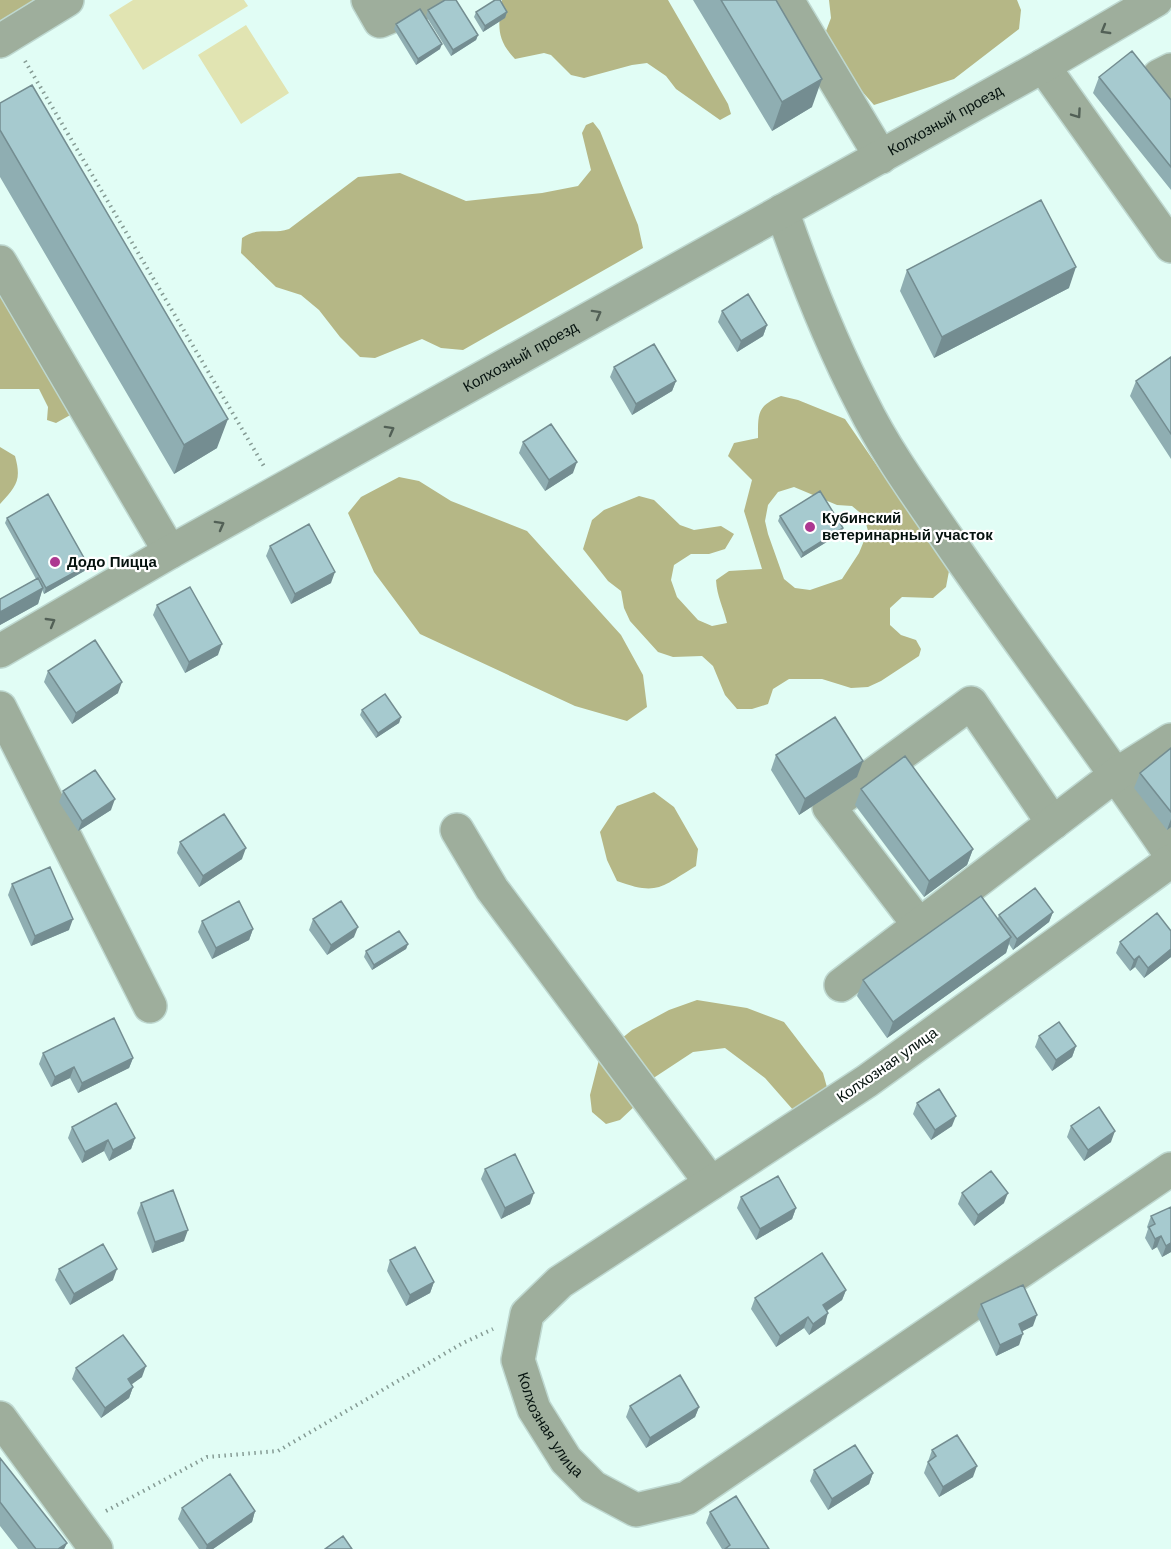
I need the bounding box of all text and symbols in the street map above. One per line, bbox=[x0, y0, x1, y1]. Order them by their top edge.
one-way arrow bbox=[1101, 22, 1111, 34]
street label: Колхозный проезд bbox=[885, 81, 1006, 160]
one-way arrow bbox=[1070, 107, 1081, 118]
one-way arrow bbox=[591, 310, 601, 321]
street label: Колхозный проезд bbox=[460, 318, 581, 396]
one-way arrow bbox=[384, 426, 394, 437]
place label: Кубинский ветеринарный участок bbox=[822, 509, 993, 544]
marker: Кубинский ветеринарный участок bbox=[803, 520, 817, 534]
one-way arrow bbox=[214, 521, 224, 532]
place label: Додо Пицца bbox=[67, 553, 157, 571]
marker: Додо Пицца bbox=[48, 555, 62, 569]
one-way arrow bbox=[45, 617, 55, 629]
street label: Колхозная улица bbox=[833, 1023, 941, 1107]
street label: Колхозная улица bbox=[514, 1370, 588, 1482]

